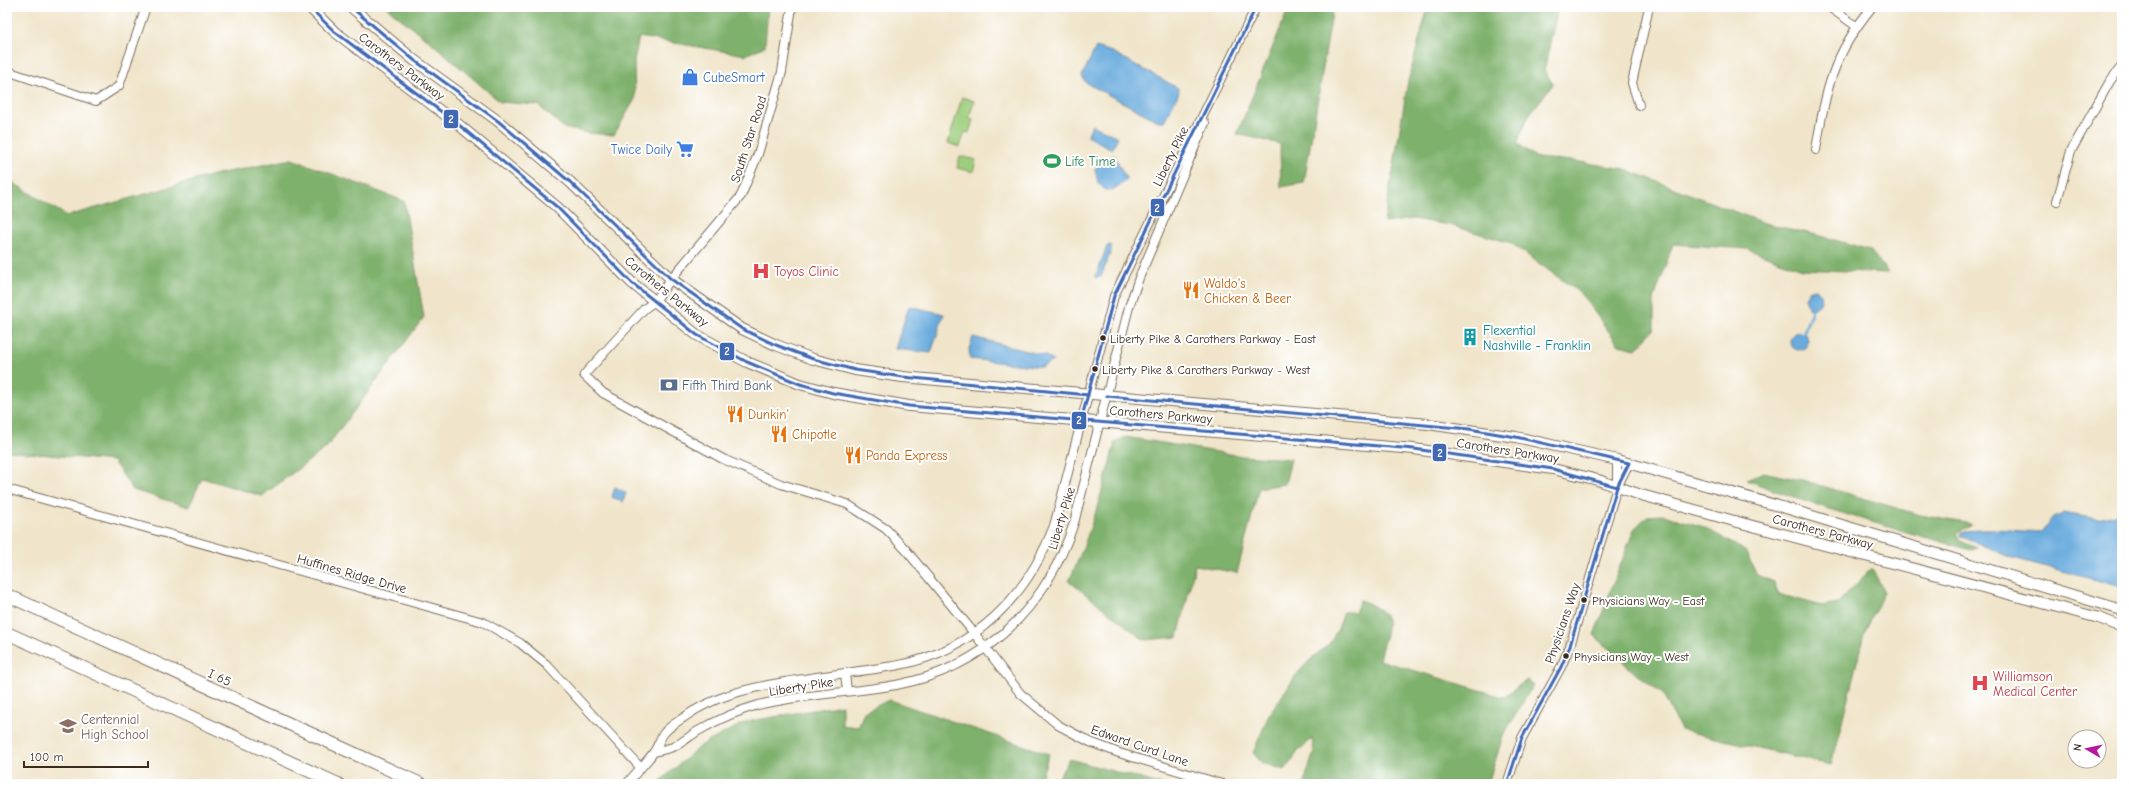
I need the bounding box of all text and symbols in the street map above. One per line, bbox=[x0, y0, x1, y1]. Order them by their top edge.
street label: Carothers Parkway bbox=[356, 29, 448, 104]
shop icon: CubeSmart bbox=[680, 67, 700, 87]
place label: CubeSmart bbox=[703, 70, 766, 85]
street label: South Star Road bbox=[727, 94, 770, 185]
line badge: 2 bbox=[443, 109, 459, 129]
text: 2 bbox=[448, 113, 454, 126]
street label: Liberty Pike bbox=[1150, 123, 1192, 189]
supermarket icon: Twice Daily bbox=[675, 139, 695, 159]
place label: Twice Daily bbox=[611, 142, 672, 157]
sports icon: Life Time bbox=[1042, 151, 1062, 171]
place label: Life Time bbox=[1065, 154, 1116, 169]
line badge: 2 bbox=[1150, 198, 1165, 217]
text: 2 bbox=[1154, 202, 1160, 215]
street label: Carothers Parkway bbox=[622, 253, 712, 330]
hospital icon: Toyos Clinic bbox=[751, 261, 771, 281]
place label: Toyos Clinic bbox=[774, 264, 839, 279]
place label: Waldo's Chicken & Beer bbox=[1204, 276, 1292, 306]
restaurant icon: Waldo's Chicken & Beer bbox=[1181, 280, 1201, 300]
place label: Flexential Nashville - Franklin bbox=[1483, 323, 1591, 353]
building icon: Flexential Nashville - Franklin bbox=[1460, 327, 1480, 347]
place label: Liberty Pike & Carothers Parkway - East bbox=[1110, 332, 1316, 346]
marker: Liberty Pike & Carothers Parkway - East bbox=[1098, 333, 1108, 343]
line badge: 2 bbox=[719, 342, 735, 361]
text: 2 bbox=[724, 345, 730, 358]
place label: Liberty Pike & Carothers Parkway - West bbox=[1102, 363, 1310, 377]
marker: Liberty Pike & Carothers Parkway - West bbox=[1090, 364, 1100, 374]
bank icon: Fifth Third Bank bbox=[659, 375, 679, 395]
place label: Fifth Third Bank bbox=[682, 378, 773, 393]
street label: Carothers Parkway bbox=[1109, 403, 1213, 426]
restaurant icon: Dunkin' bbox=[725, 404, 745, 424]
place label: Dunkin' bbox=[748, 407, 789, 422]
line badge: 2 bbox=[1071, 411, 1087, 430]
text: 2 bbox=[1076, 414, 1082, 427]
restaurant icon: Chipotle bbox=[769, 424, 789, 444]
place label: Chipotle bbox=[792, 427, 837, 442]
street label: Carothers Parkway bbox=[1456, 435, 1560, 466]
line badge: 2 bbox=[1432, 443, 1447, 462]
restaurant icon: Panda Express bbox=[843, 445, 863, 465]
text: 2 bbox=[1437, 447, 1443, 460]
place label: Panda Express bbox=[866, 448, 948, 463]
street label: Liberty Pike bbox=[1045, 485, 1078, 551]
street label: Carothers Parkway bbox=[1771, 511, 1875, 552]
street label: Huffines Ridge Drive bbox=[295, 551, 409, 596]
street label: Physicians Way bbox=[1542, 581, 1583, 665]
place label: Physicians Way - East bbox=[1592, 594, 1705, 608]
marker: Physicians Way - East bbox=[1579, 595, 1589, 605]
place label: Physicians Way - West bbox=[1574, 650, 1689, 664]
marker: Physicians Way - West bbox=[1561, 651, 1571, 661]
street label: I 65 bbox=[206, 666, 234, 689]
place label: Williamson Medical Center bbox=[1993, 669, 2078, 699]
hospital icon: Williamson Medical Center bbox=[1970, 673, 1990, 693]
street label: Liberty Pike bbox=[768, 674, 835, 699]
place label: Centennial High School bbox=[81, 712, 149, 742]
school or university icon: Centennial High School bbox=[58, 716, 78, 736]
street label: Edward Curd Lane bbox=[1089, 722, 1191, 769]
north arrow bbox=[2067, 729, 2107, 769]
scale bar bbox=[24, 743, 148, 769]
text: N bbox=[2071, 743, 2085, 752]
text: 100 m bbox=[30, 750, 63, 764]

